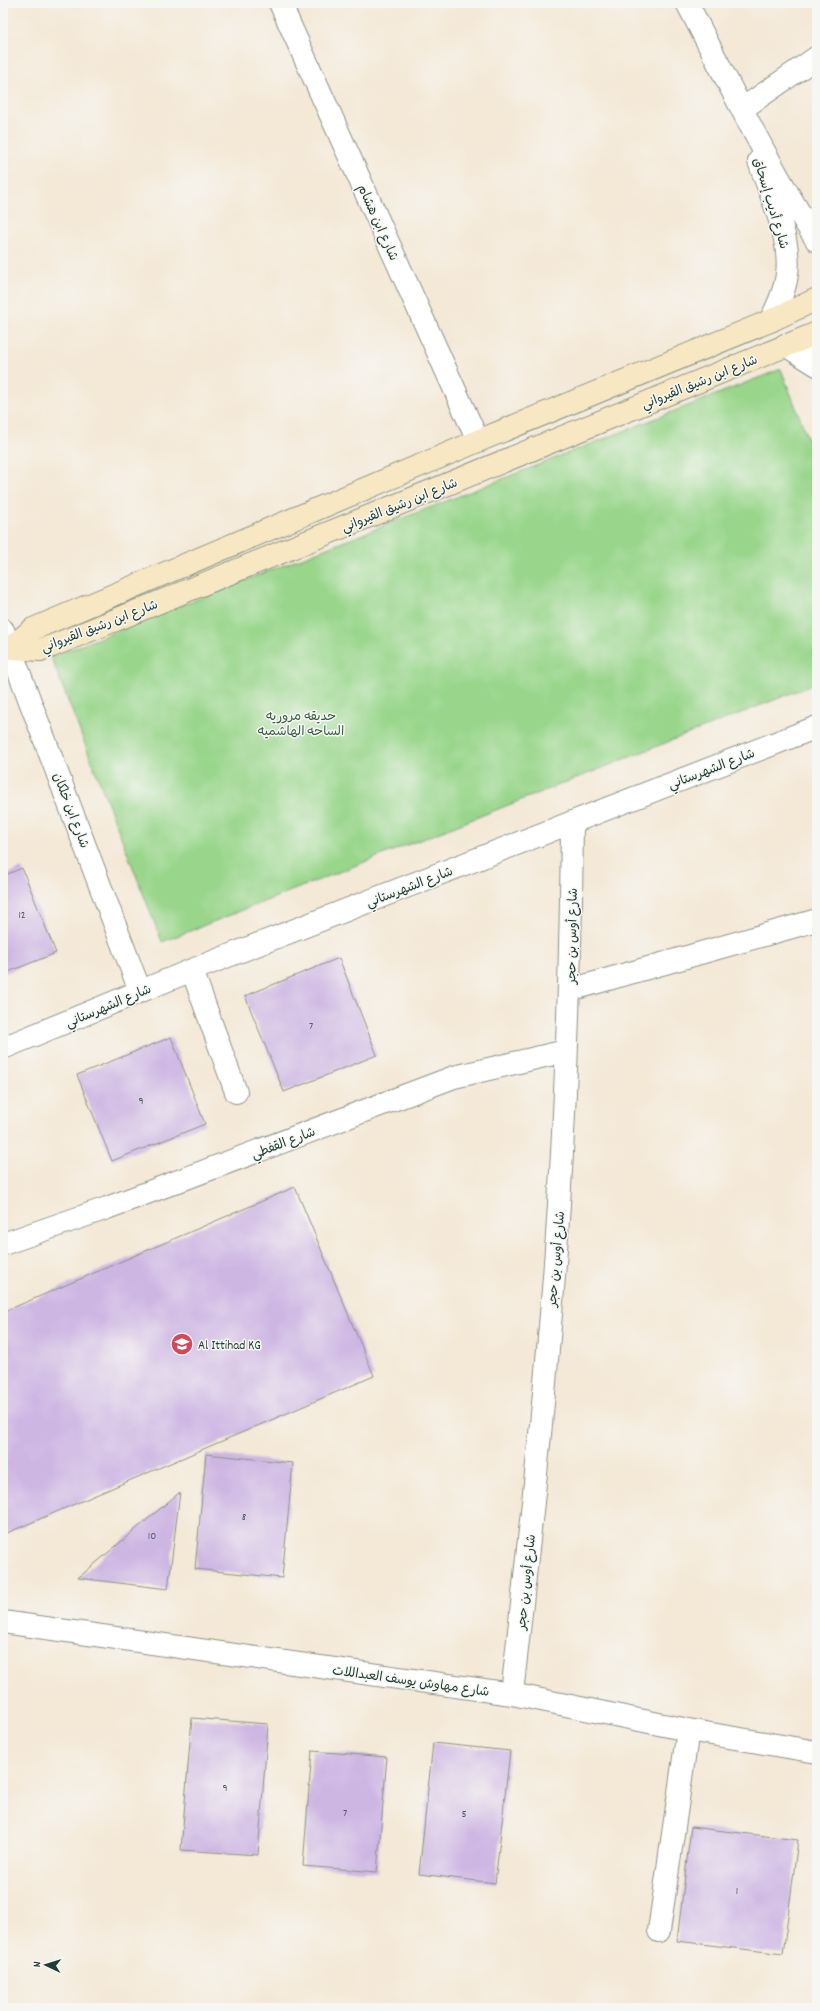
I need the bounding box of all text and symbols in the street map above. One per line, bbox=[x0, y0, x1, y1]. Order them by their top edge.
street label: شارع أديب إسحاق bbox=[747, 156, 792, 252]
street label: شارع ابن هشام bbox=[351, 182, 402, 264]
street label: شارع ابن رشيق القيرواني bbox=[639, 351, 761, 415]
street label: شارع ابن رشيق القيرواني bbox=[339, 474, 461, 538]
street label: شارع ابن رشيق القيرواني bbox=[39, 596, 161, 658]
park label: حديقه مروريه الساحه الهاشميه bbox=[258, 708, 344, 742]
street label: شارع الشهرستاني bbox=[666, 745, 758, 796]
street label: شارع ابن خلكان bbox=[47, 770, 93, 851]
street label: شارع الشهرستاني bbox=[364, 863, 456, 914]
street label: شارع أوس بن حجر bbox=[563, 888, 584, 985]
house number: 12 bbox=[18, 908, 26, 924]
street label: شارع الشهرستاني bbox=[63, 981, 155, 1034]
house number: 7 bbox=[309, 1019, 313, 1035]
house number: 9 bbox=[138, 1094, 144, 1110]
street label: شارع القفطي bbox=[249, 1123, 319, 1165]
street label: شارع أوس بن حجر bbox=[544, 1210, 571, 1309]
school or university icon: Al Ittihad KG bbox=[169, 1331, 195, 1357]
place label: Al Ittihad KG bbox=[198, 1337, 261, 1356]
house number: 8 bbox=[242, 1510, 246, 1526]
house number: 10 bbox=[148, 1529, 156, 1545]
street label: شارع أوس بن حجر bbox=[513, 1533, 542, 1632]
street label: شارع مهاوش يوسف العبداللات bbox=[331, 1662, 490, 1703]
house number: 9 bbox=[222, 1781, 228, 1797]
house number: 7 bbox=[343, 1806, 347, 1822]
house number: 5 bbox=[461, 1807, 467, 1823]
house number: 1 bbox=[736, 1884, 738, 1900]
north arrow bbox=[26, 1945, 66, 1985]
text: N bbox=[30, 1961, 46, 1968]

